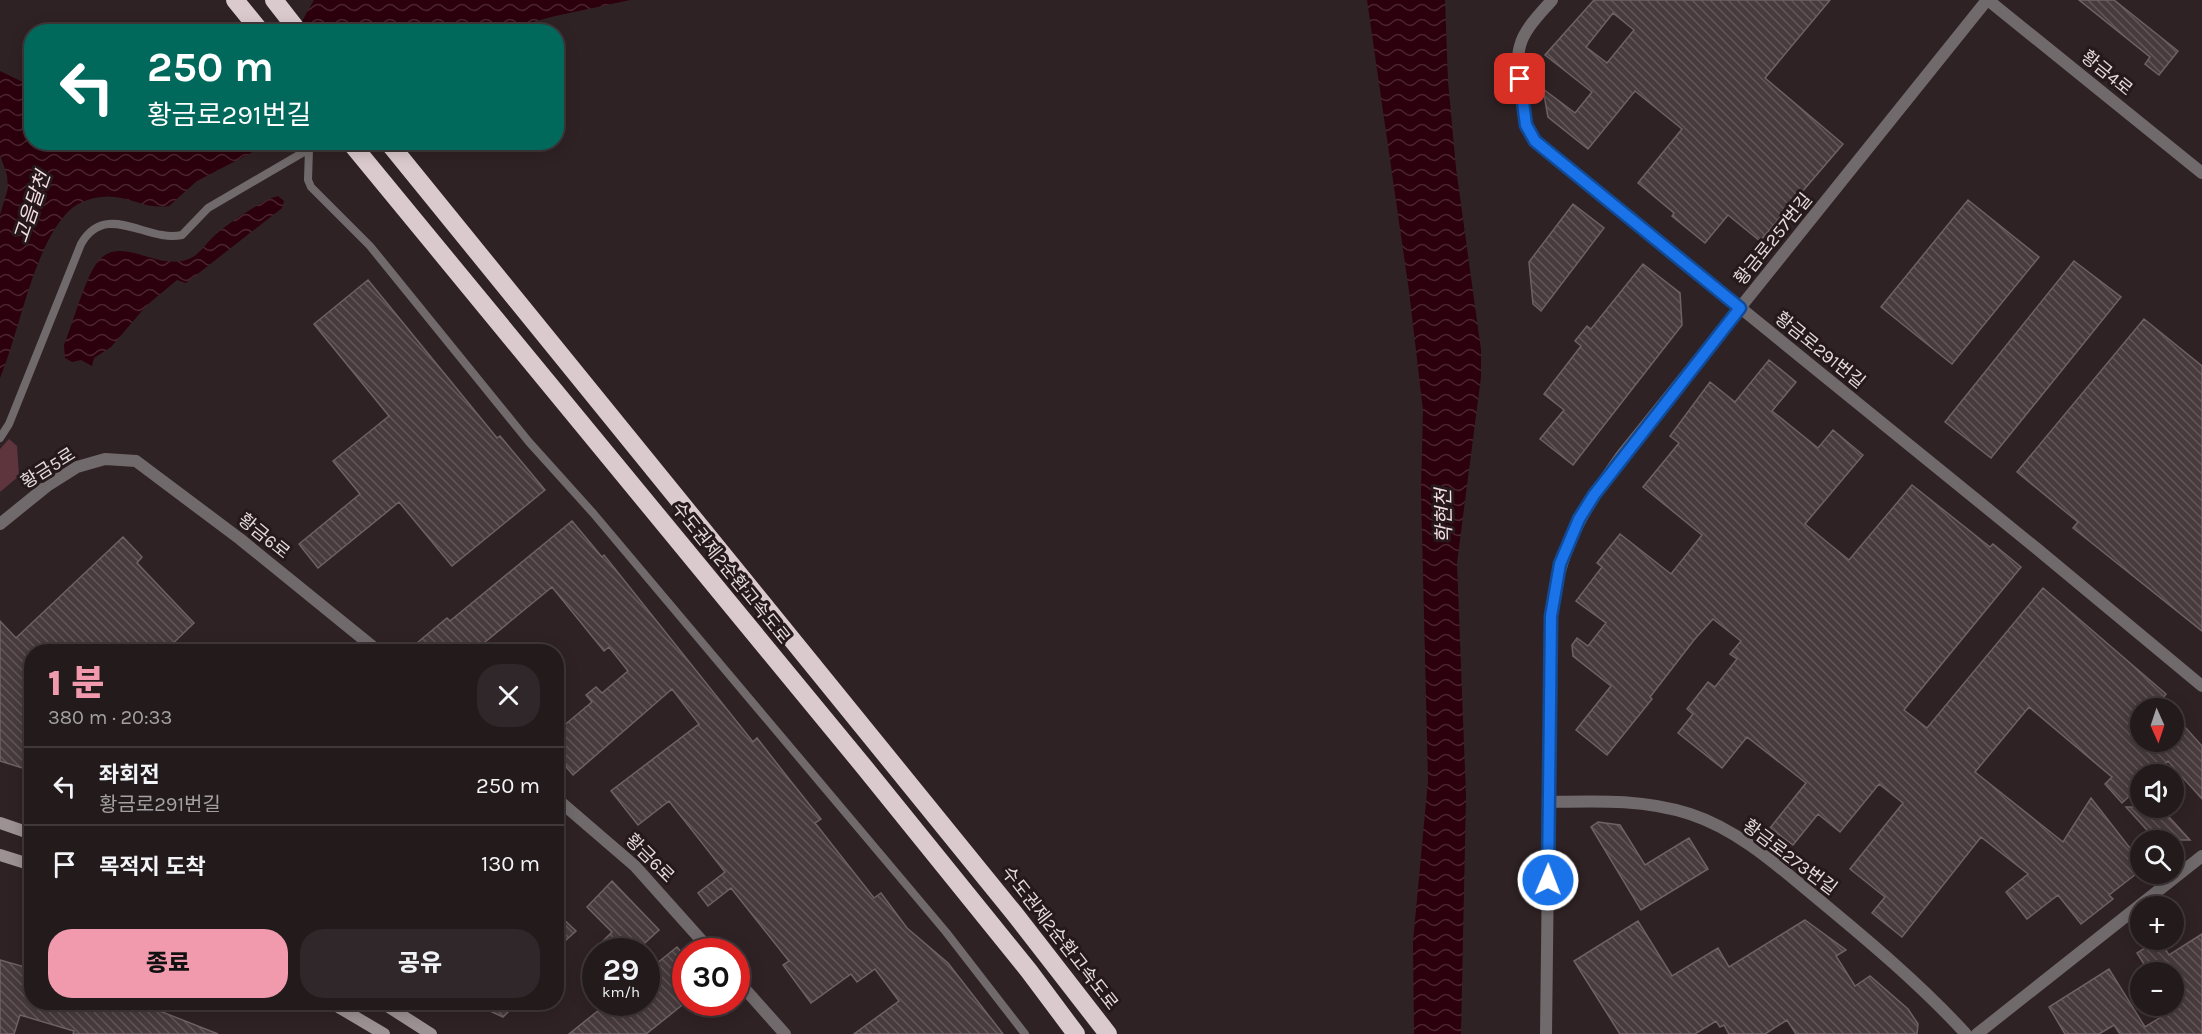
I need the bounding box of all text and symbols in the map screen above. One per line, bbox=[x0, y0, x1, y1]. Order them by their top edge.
text: 250 m bbox=[147, 42, 274, 92]
street label: 황금4로 bbox=[2077, 46, 2137, 100]
icon: left bbox=[48, 48, 126, 126]
pin bbox=[1494, 53, 1545, 104]
icon: arrive bbox=[1503, 62, 1536, 95]
text: 황금로291번길 bbox=[147, 99, 311, 131]
water label: 고음달천 bbox=[9, 166, 56, 246]
street label: 황금로257번길 bbox=[1729, 189, 1817, 289]
street label: 황금로291번길 bbox=[1770, 307, 1870, 393]
street label: 황금5로 bbox=[17, 443, 79, 493]
water label: 학현천 bbox=[1432, 486, 1456, 544]
street label: 수도권제2순환고속도로 bbox=[667, 498, 795, 648]
street label: 황금6로 bbox=[234, 509, 294, 563]
text: 1 분 bbox=[48, 662, 105, 704]
button: close bbox=[477, 664, 540, 727]
north arrow bbox=[2130, 698, 2184, 752]
map controls bbox=[2130, 698, 2184, 1016]
text: 380 m · 20:33 bbox=[48, 706, 172, 729]
text: 좌회전 bbox=[99, 762, 160, 788]
button: sound bbox=[2130, 764, 2184, 818]
icon: left bbox=[48, 770, 81, 803]
text: 250 m bbox=[476, 773, 540, 799]
text: 황금로291번길 bbox=[99, 793, 221, 816]
street label: 황금로273번길 bbox=[1739, 814, 1841, 900]
street label: 황금6로 bbox=[621, 829, 679, 887]
button: search bbox=[2130, 830, 2184, 884]
icon: arrive bbox=[48, 848, 81, 881]
position arrow bbox=[1516, 848, 1580, 912]
text: 130 m bbox=[481, 851, 540, 877]
text: 목적지 도착 bbox=[99, 854, 206, 880]
street label: 수도권제2순환고속도로 bbox=[997, 862, 1123, 1014]
button: + bbox=[2130, 896, 2184, 950]
button: 종료 bbox=[48, 929, 288, 998]
button: 공유 bbox=[300, 929, 540, 998]
speed limit sign: 30 bbox=[672, 938, 750, 1016]
text: 29 bbox=[603, 952, 639, 988]
button: − bbox=[2130, 962, 2184, 1016]
text: km/h bbox=[602, 983, 640, 1001]

